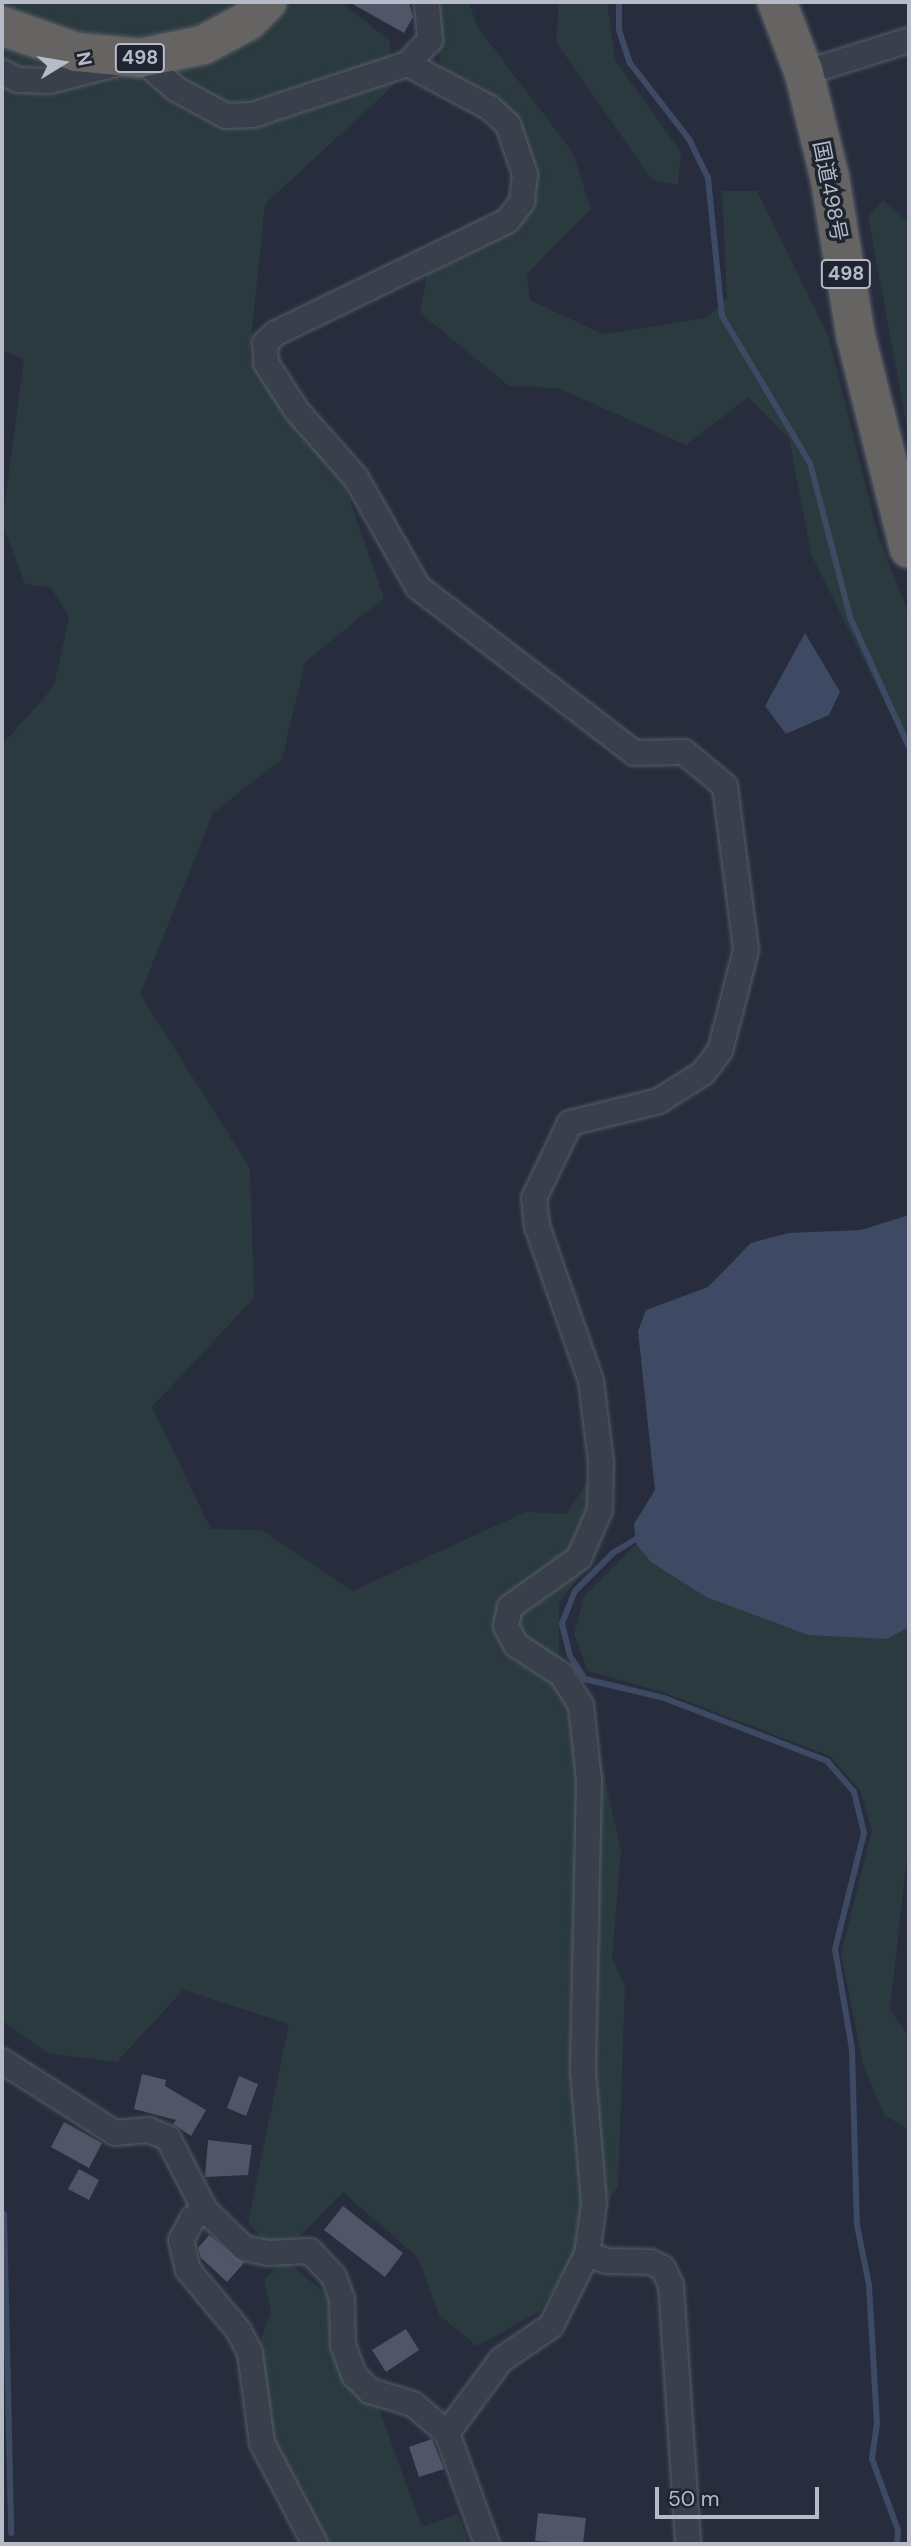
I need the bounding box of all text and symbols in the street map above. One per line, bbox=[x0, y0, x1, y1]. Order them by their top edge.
north arrow bbox=[28, 28, 98, 98]
road number: 498 bbox=[114, 43, 166, 74]
text: N bbox=[71, 50, 98, 68]
street label: 国道498号 bbox=[808, 139, 852, 243]
road number: 498 bbox=[820, 258, 872, 290]
scale bar bbox=[659, 2472, 824, 2516]
text: 50 m bbox=[668, 2485, 719, 2513]

